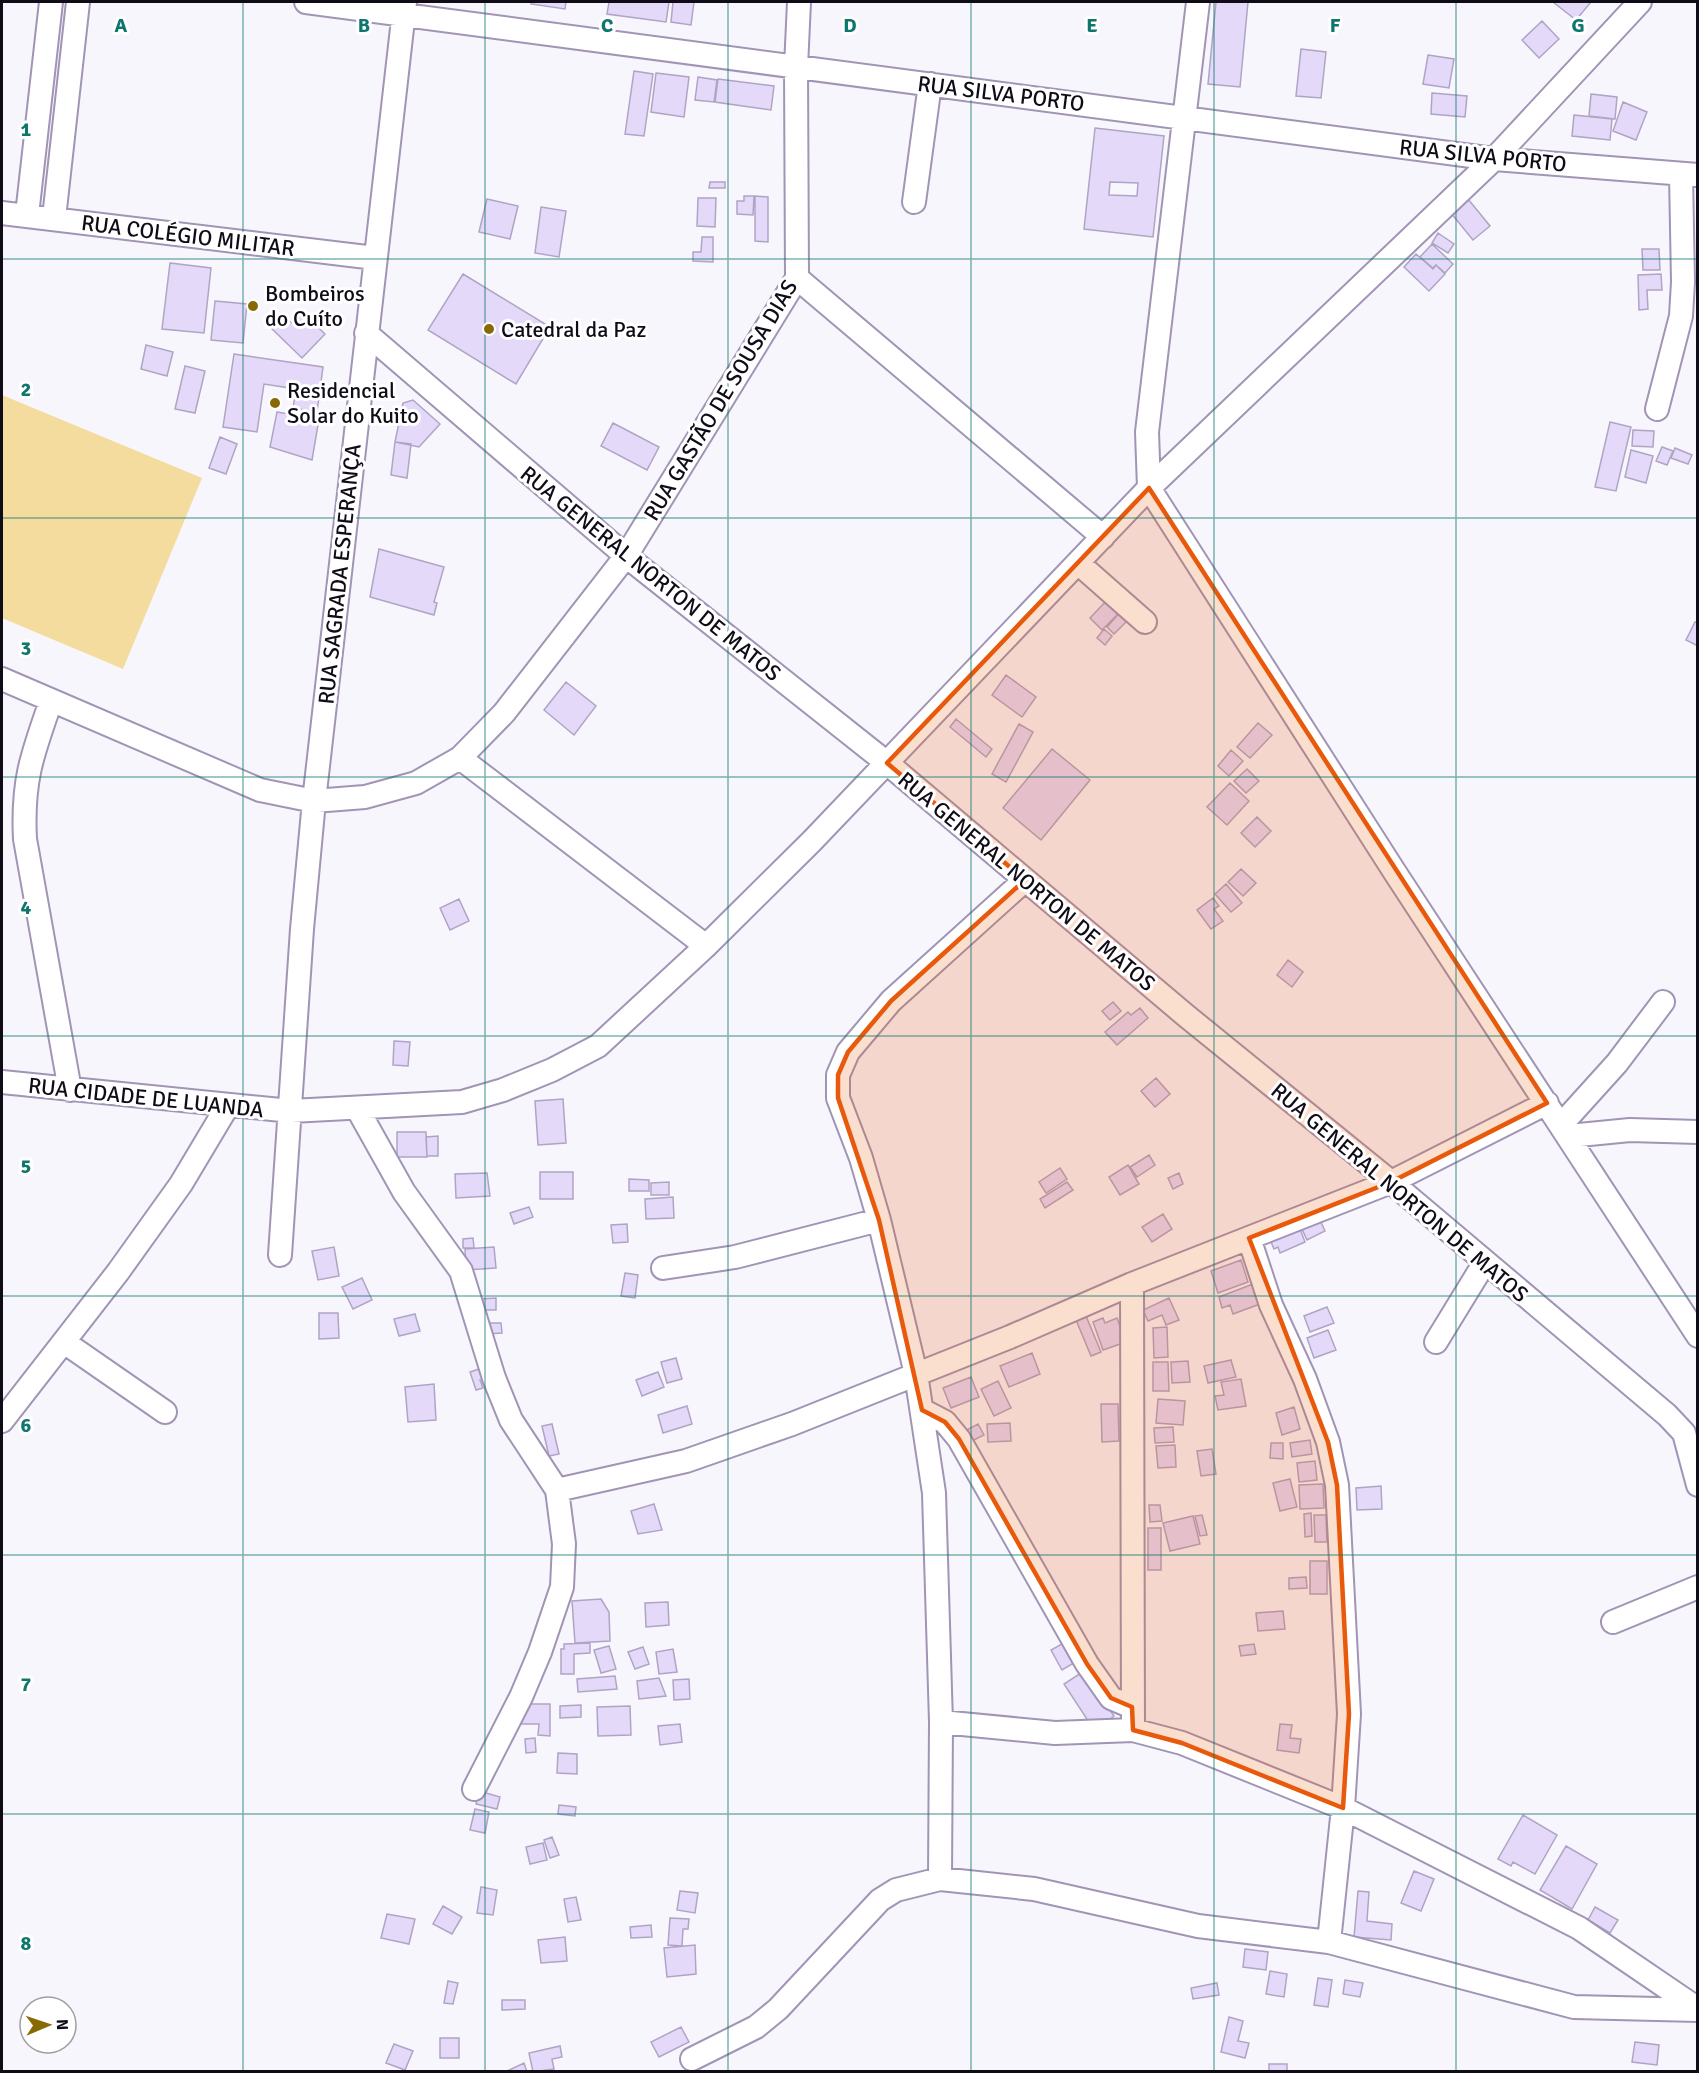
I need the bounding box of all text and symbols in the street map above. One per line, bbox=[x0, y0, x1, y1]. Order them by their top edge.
text: A bbox=[115, 13, 128, 38]
text: B bbox=[358, 13, 370, 38]
text: C bbox=[601, 13, 613, 38]
text: D bbox=[843, 13, 857, 38]
text: E bbox=[1086, 13, 1098, 38]
text: F bbox=[1330, 13, 1341, 38]
text: G bbox=[1571, 13, 1585, 38]
street label: RUA SILVA PORTO bbox=[916, 70, 1086, 117]
text: 1 bbox=[21, 117, 32, 142]
street label: RUA SILVA PORTO bbox=[1398, 133, 1568, 178]
street label: RUA COLÉGIO MILITAR bbox=[80, 209, 296, 262]
street label: RUA GASTÃO DE SOUSA DIAS bbox=[638, 275, 803, 526]
place label: Bombeiros do Cuíto bbox=[265, 280, 365, 332]
marker: Bombeiros do Cuíto bbox=[246, 299, 260, 313]
place label: Catedral da Paz bbox=[501, 316, 646, 343]
marker: Catedral da Paz bbox=[482, 322, 496, 336]
text: 2 bbox=[21, 377, 31, 402]
place label: Residencial Solar do Kuito bbox=[287, 377, 419, 429]
marker: Residencial Solar do Kuito bbox=[268, 396, 282, 410]
street label: RUA SAGRADA ESPERANÇA bbox=[312, 442, 367, 706]
street label: RUA GENERAL NORTON DE MATOS bbox=[515, 460, 786, 687]
text: 3 bbox=[21, 636, 31, 661]
street label: RUA GENERAL NORTON DE MATOS bbox=[893, 766, 1161, 997]
text: 4 bbox=[21, 895, 32, 920]
street label: RUA CIDADE DE LUANDA bbox=[27, 1072, 266, 1123]
street label: RUA GENERAL NORTON DE MATOS bbox=[1266, 1077, 1534, 1308]
text: 5 bbox=[21, 1154, 31, 1179]
text: 6 bbox=[21, 1413, 32, 1438]
text: 7 bbox=[21, 1672, 32, 1697]
text: 8 bbox=[21, 1931, 32, 1956]
north arrow bbox=[18, 1995, 78, 2055]
text: N bbox=[52, 2019, 72, 2030]

